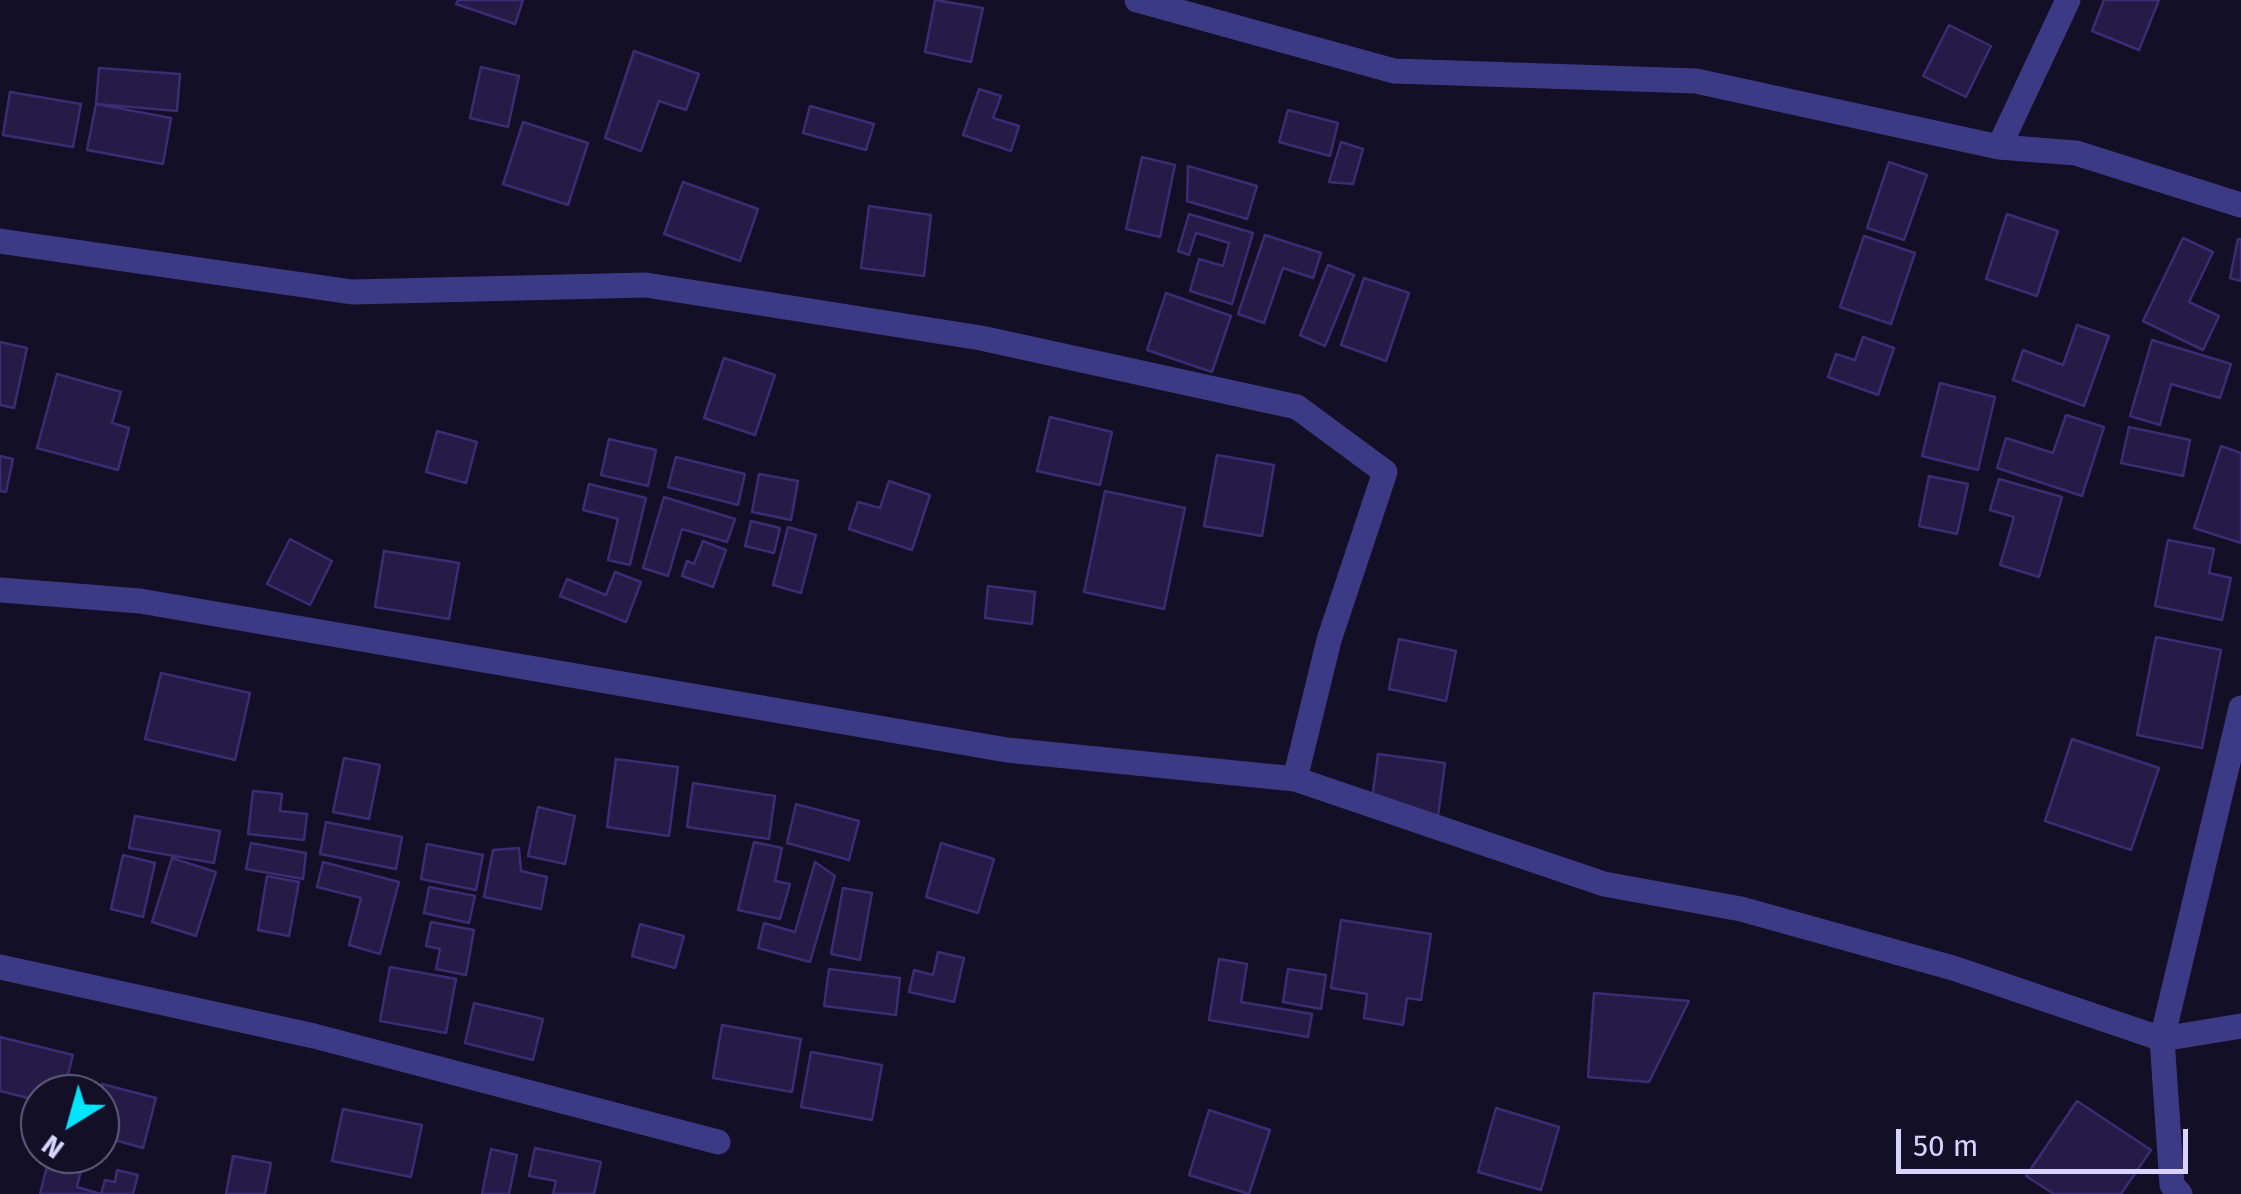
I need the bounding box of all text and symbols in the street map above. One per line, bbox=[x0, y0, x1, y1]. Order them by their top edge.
north arrow bbox=[20, 1074, 120, 1174]
scale bar bbox=[1901, 1109, 2194, 1171]
text: N bbox=[36, 1128, 70, 1166]
text: 50 m bbox=[1913, 1128, 1978, 1164]

